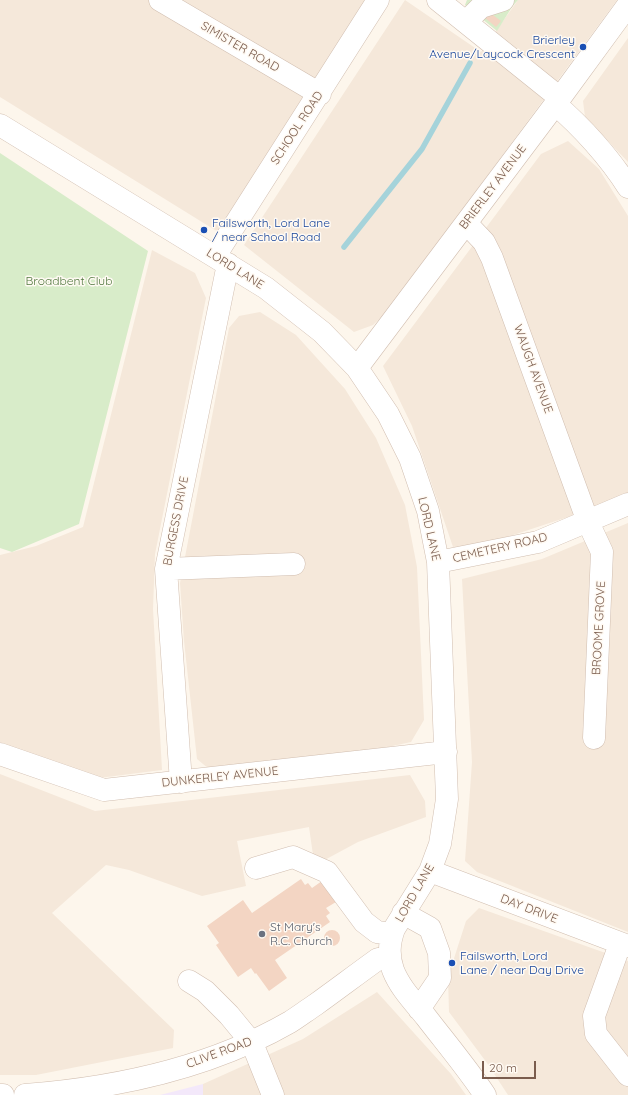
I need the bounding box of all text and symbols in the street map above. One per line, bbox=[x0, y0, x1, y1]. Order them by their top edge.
street label: SIMISTER ROAD bbox=[198, 19, 282, 75]
place label: Brierley Avenue/Laycock Crescent bbox=[429, 33, 575, 61]
marker: Brierley Avenue/Laycock Crescent bbox=[578, 42, 588, 52]
street label: SCHOOL ROAD bbox=[268, 89, 326, 167]
street label: BRIERLEY AVENUE bbox=[456, 142, 530, 232]
place label: Failsworth, Lord Lane / near School Road bbox=[212, 216, 330, 244]
marker: Failsworth, Lord Lane / near School Road bbox=[199, 225, 209, 235]
street label: LORD LANE bbox=[204, 246, 266, 292]
park label: Broadbent Club bbox=[26, 274, 112, 288]
street label: WAUGH AVENUE bbox=[510, 323, 556, 415]
street label: BURGESS DRIVE bbox=[160, 475, 192, 567]
street label: LORD LANE bbox=[415, 496, 443, 562]
street label: CEMETERY ROAD bbox=[451, 530, 549, 566]
street label: BROOME GROVE bbox=[589, 581, 609, 675]
street label: DUNKERLEY AVENUE bbox=[161, 764, 279, 790]
street label: LORD LANE bbox=[392, 861, 438, 925]
street label: DAY DRIVE bbox=[498, 891, 560, 927]
place label: St Mary's R.C. Church bbox=[270, 920, 332, 948]
marker: St Mary's R.C. Church bbox=[257, 929, 267, 939]
place label: Failsworth, Lord Lane / near Day Drive bbox=[460, 949, 584, 977]
marker: Failsworth, Lord Lane / near Day Drive bbox=[447, 958, 457, 968]
street label: CLIVE ROAD bbox=[184, 1034, 254, 1072]
scale bar bbox=[484, 1053, 538, 1079]
text: 20 m bbox=[489, 1060, 517, 1075]

